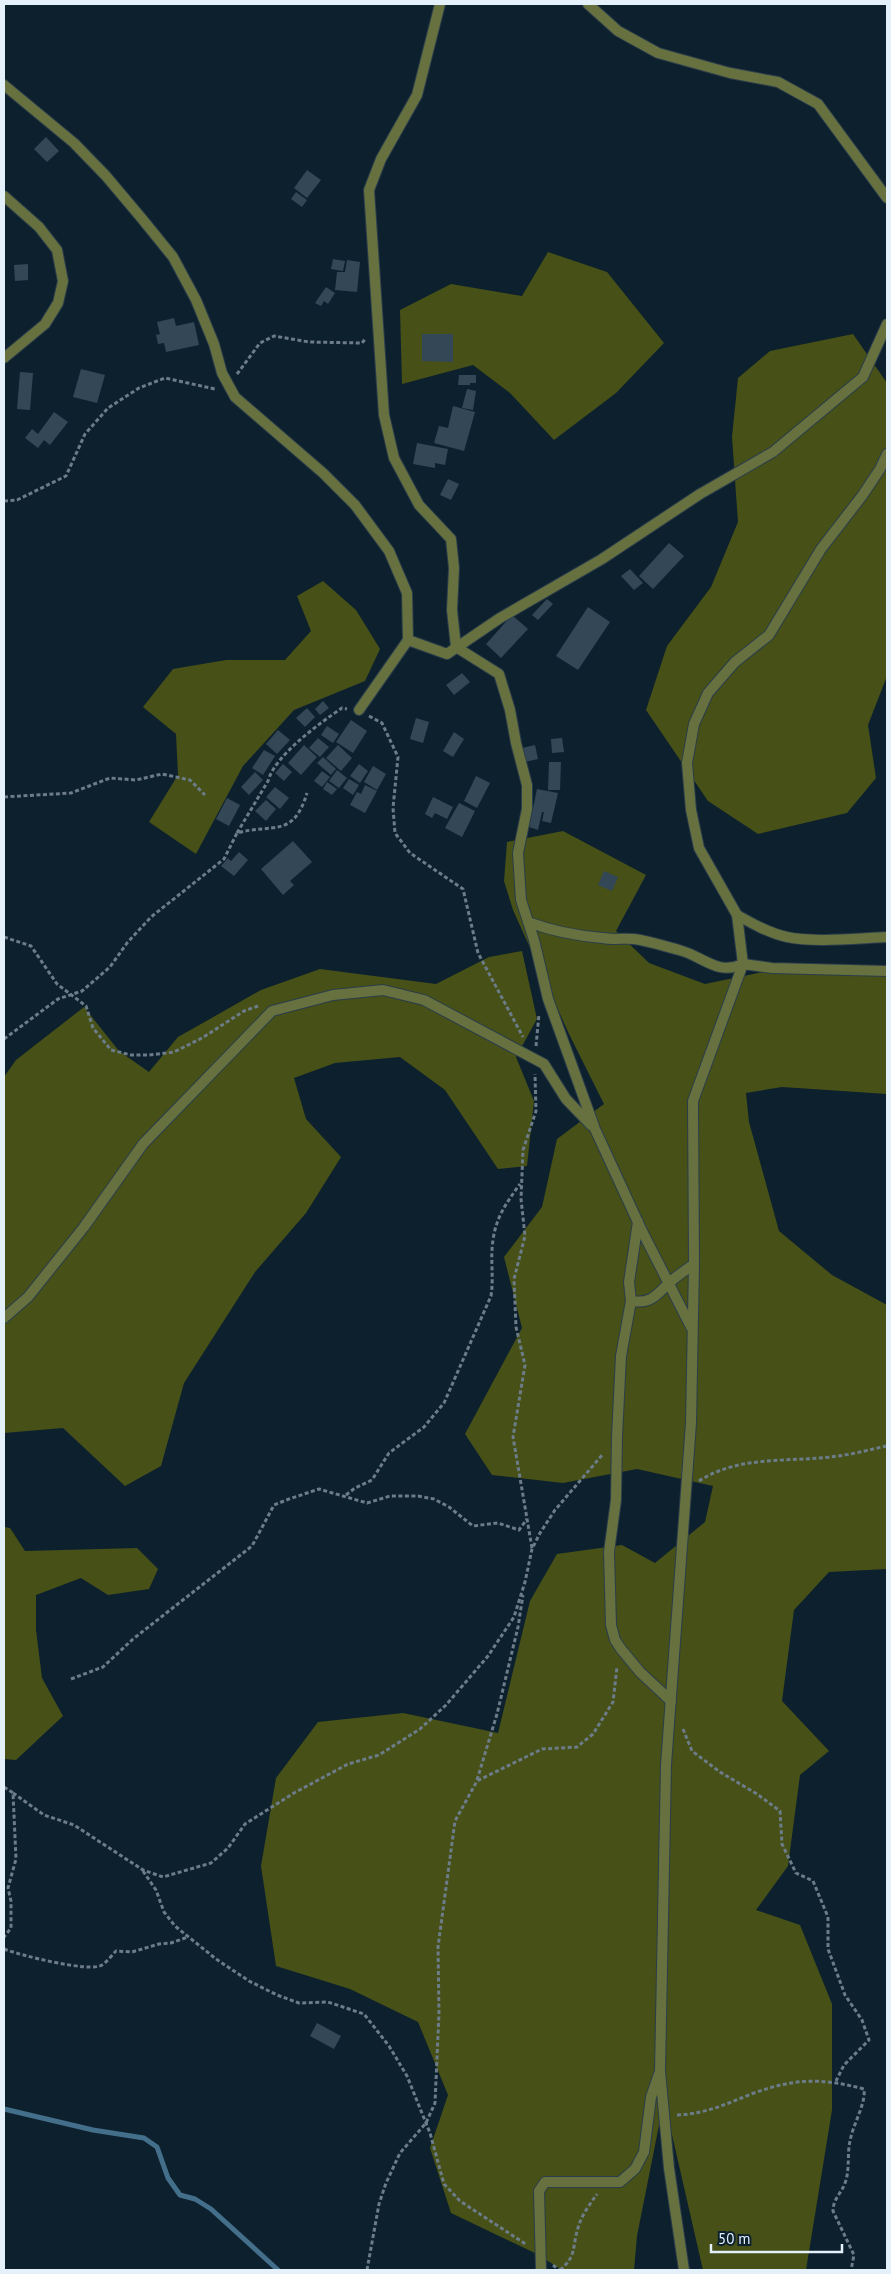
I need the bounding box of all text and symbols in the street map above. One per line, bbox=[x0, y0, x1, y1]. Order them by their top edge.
scale bar bbox=[711, 2222, 842, 2254]
text: 50 m bbox=[718, 2229, 751, 2248]

